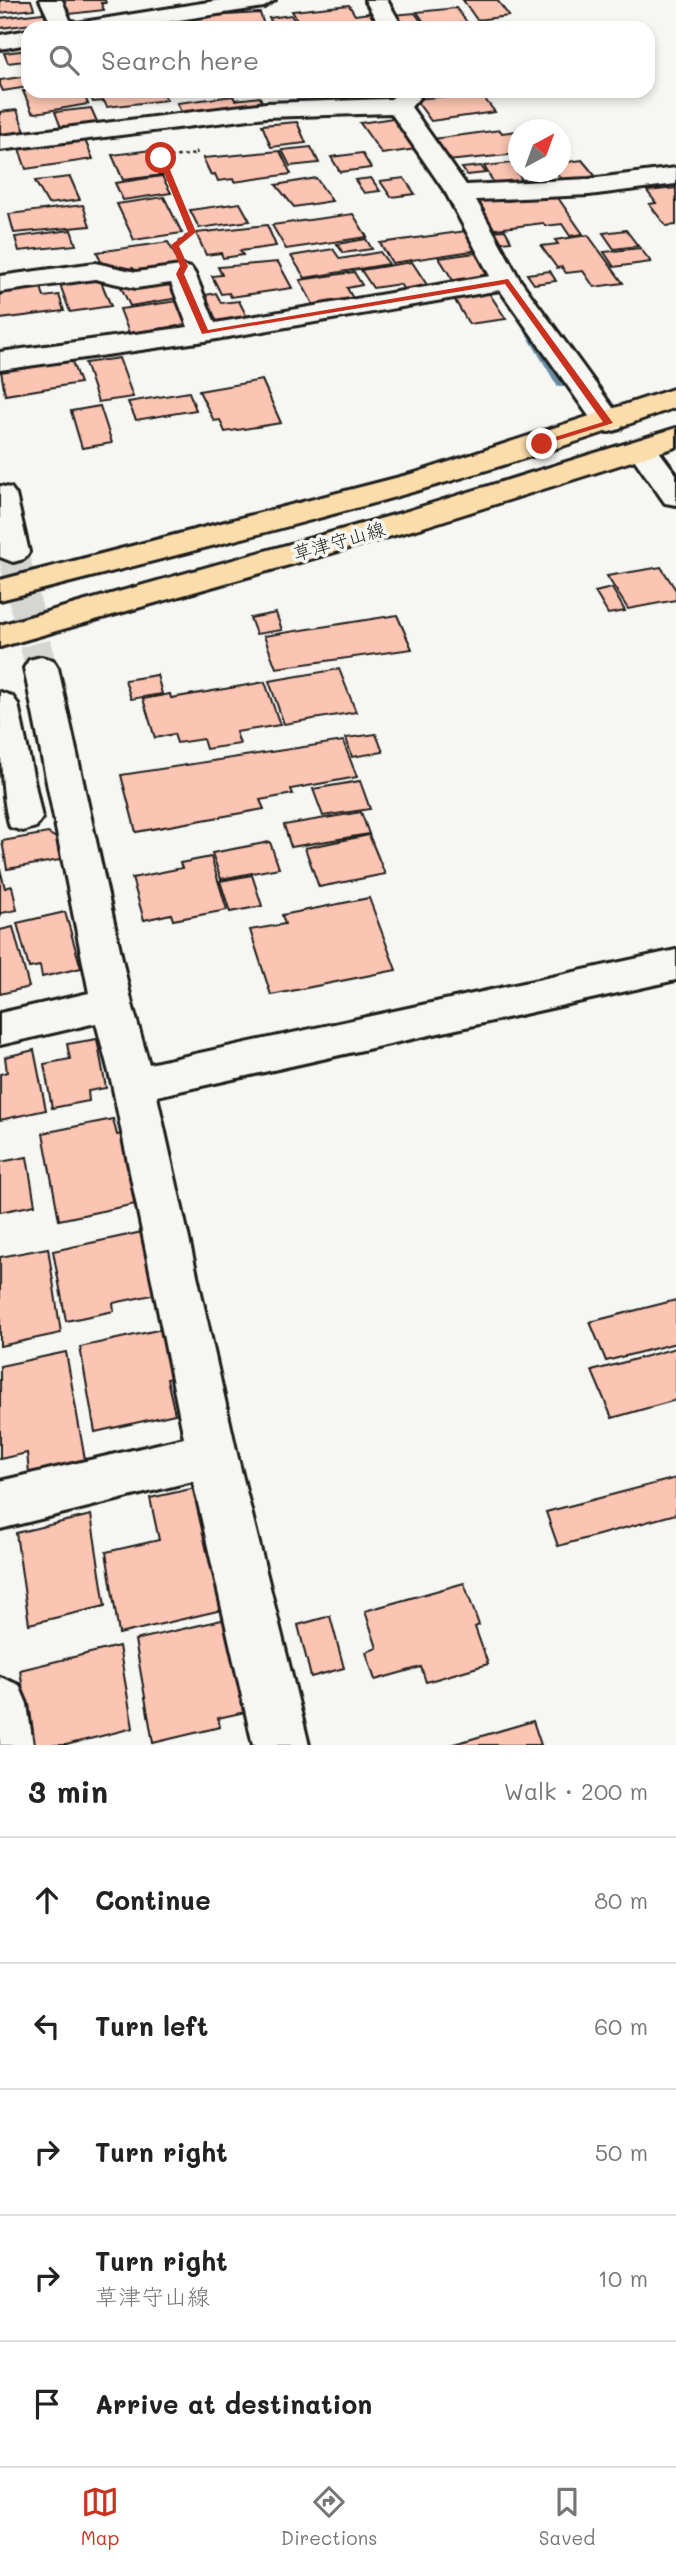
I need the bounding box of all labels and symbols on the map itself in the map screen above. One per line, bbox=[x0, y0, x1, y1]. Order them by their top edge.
north arrow bbox=[508, 119, 571, 182]
route start bbox=[145, 142, 176, 173]
route end bbox=[526, 428, 557, 459]
street label: 草津守山線 bbox=[290, 515, 388, 566]

